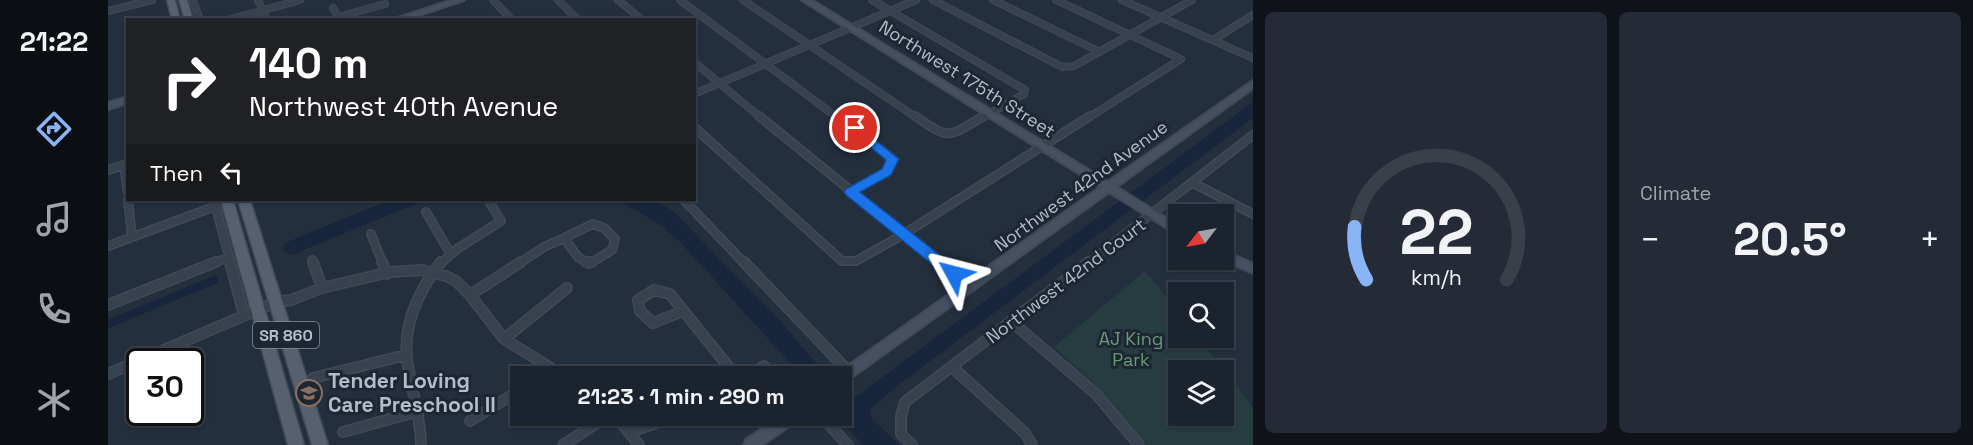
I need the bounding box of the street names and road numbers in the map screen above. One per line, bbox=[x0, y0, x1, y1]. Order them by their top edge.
street label: Northwest 175th Street bbox=[875, 15, 1060, 142]
street label: Northwest 42nd Avenue bbox=[989, 115, 1172, 256]
street label: Northwest 42nd Court bbox=[981, 213, 1150, 348]
road number: SR 860 bbox=[253, 322, 319, 348]

